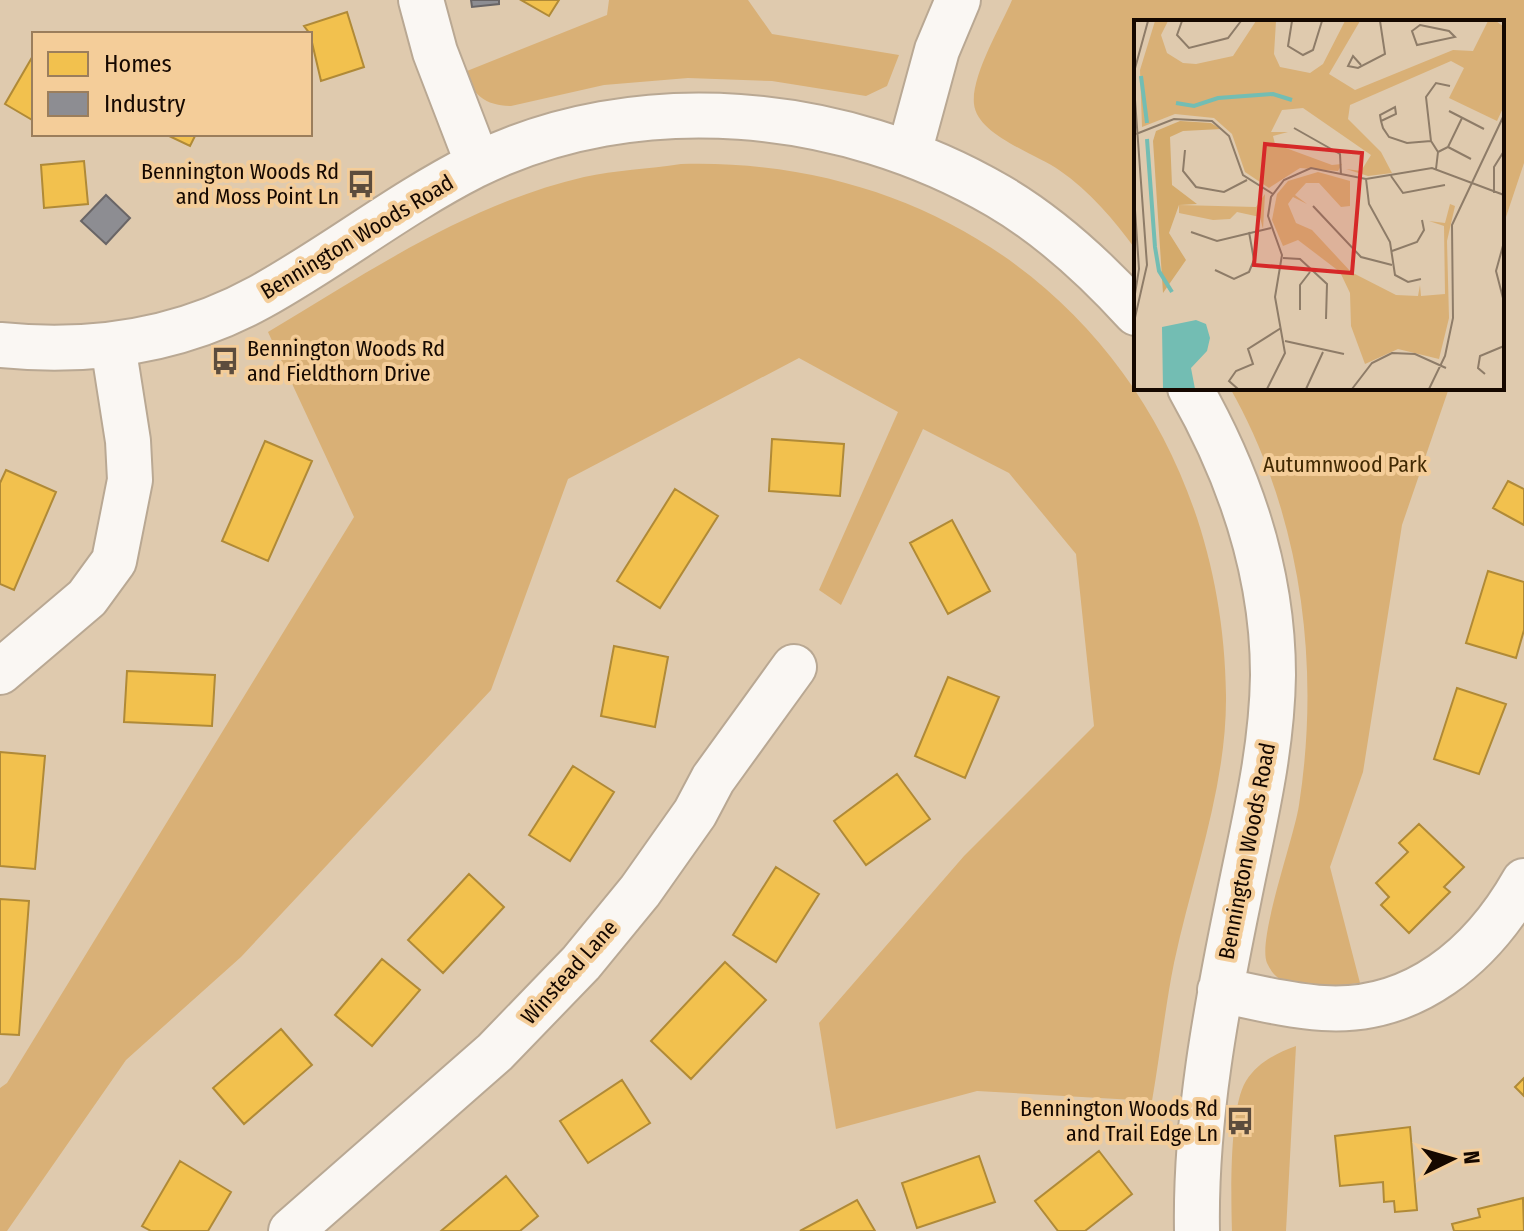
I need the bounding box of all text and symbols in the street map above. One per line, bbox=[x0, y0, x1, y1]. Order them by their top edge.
inset map bbox=[1134, 20, 1504, 390]
legend bbox=[32, 32, 312, 136]
text: Homes bbox=[104, 50, 172, 78]
text: Industry bbox=[104, 90, 186, 118]
place label: Bennington Woods Rd and Moss Point Ln bbox=[141, 158, 339, 210]
street label: Bennington Woods Road bbox=[256, 169, 458, 305]
bus stop icon: Bennington Woods Rd and Moss Point Ln bbox=[346, 169, 376, 199]
place label: Bennington Woods Rd and Fieldthorn Drive bbox=[247, 335, 445, 387]
bus stop icon: Bennington Woods Rd and Fieldthorn Drive bbox=[210, 346, 240, 376]
park label: Autumnwood Park bbox=[1263, 451, 1428, 478]
street label: Bennington Woods Road bbox=[1213, 740, 1281, 962]
street label: Winstead Lane bbox=[515, 914, 623, 1030]
place label: Bennington Woods Rd and Trail Edge Ln bbox=[1020, 1095, 1218, 1147]
bus stop icon: Bennington Woods Rd and Trail Edge Ln bbox=[1225, 1106, 1255, 1136]
north arrow bbox=[1412, 1119, 1492, 1199]
text: N bbox=[1457, 1150, 1485, 1165]

